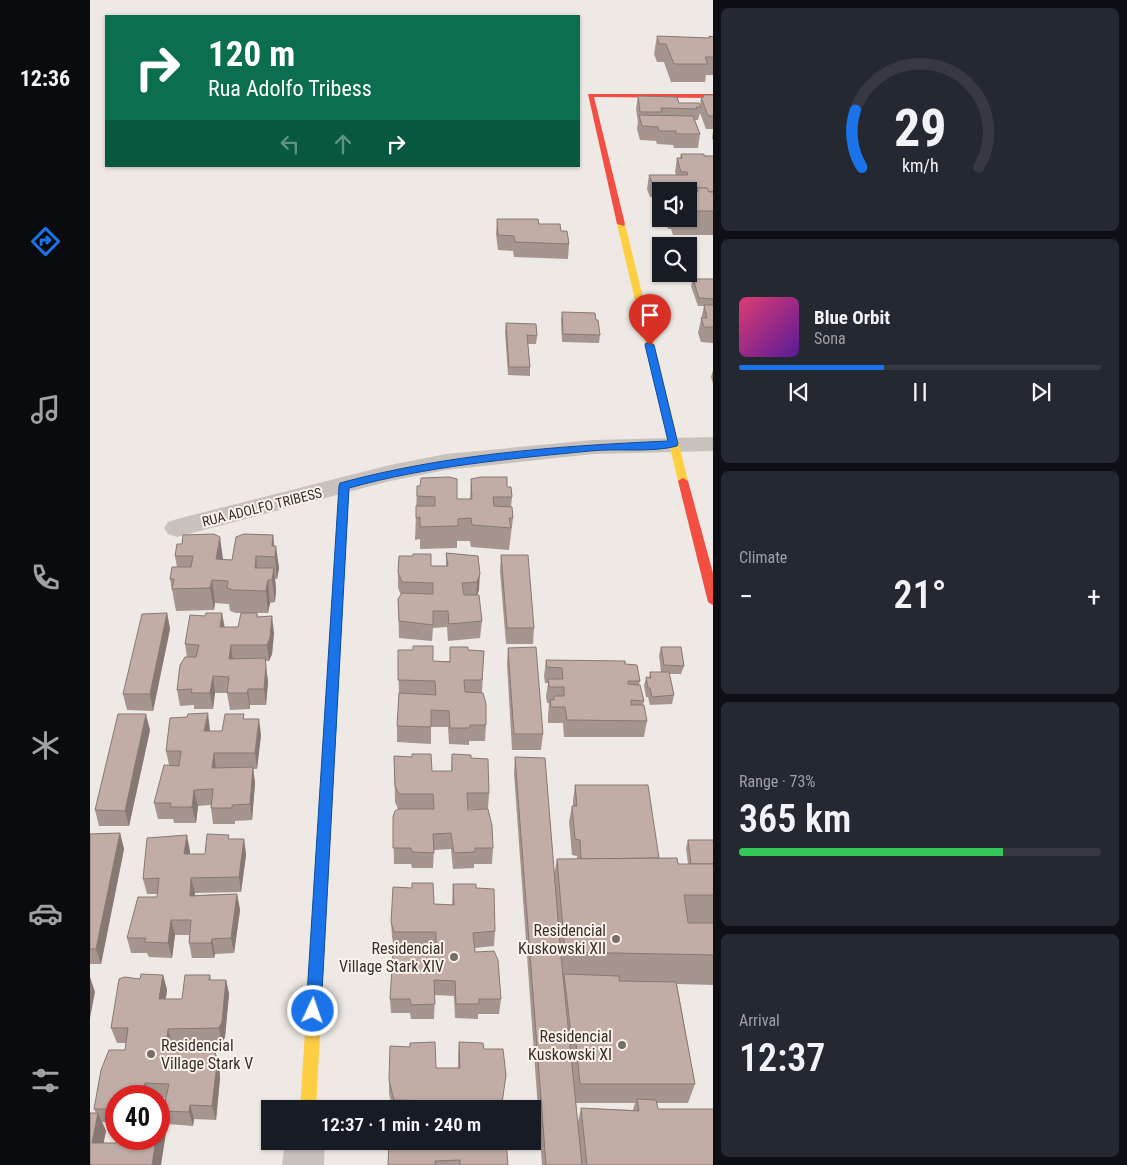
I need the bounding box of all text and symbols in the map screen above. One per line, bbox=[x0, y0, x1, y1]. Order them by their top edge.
text: 120 m bbox=[208, 34, 295, 75]
icon: right bbox=[125, 35, 190, 100]
text: 12:36 bbox=[20, 66, 70, 91]
text: Rua Adolfo Tribess bbox=[208, 76, 372, 101]
text: 29 bbox=[894, 98, 946, 159]
icon: left bbox=[276, 130, 304, 158]
icon: ahead bbox=[329, 130, 357, 158]
icon: right bbox=[382, 130, 410, 158]
text: km/h bbox=[902, 155, 938, 176]
map controls bbox=[652, 182, 697, 282]
button: sound bbox=[652, 182, 697, 227]
icon: directions bbox=[28, 224, 63, 259]
button: search bbox=[652, 237, 697, 282]
pin bbox=[629, 294, 671, 345]
icon: arrive bbox=[636, 301, 664, 329]
text: Blue Orbit bbox=[814, 306, 890, 329]
text: Sona bbox=[814, 329, 846, 348]
icon: previous bbox=[785, 378, 813, 406]
icon: pause bbox=[906, 378, 934, 406]
icon: next bbox=[1027, 378, 1055, 406]
icon: music bbox=[28, 392, 63, 427]
street label: RUA ADOLFO TRIBESS bbox=[200, 484, 324, 530]
text: Climate bbox=[739, 548, 787, 567]
icon: phone bbox=[28, 560, 63, 595]
text: 21° bbox=[894, 573, 946, 617]
text: − bbox=[739, 580, 753, 613]
text: + bbox=[1087, 580, 1101, 613]
icon: climate bbox=[28, 728, 63, 763]
text: Range · 73% bbox=[739, 772, 815, 791]
text: 365 km bbox=[739, 797, 851, 841]
icon: car bbox=[28, 896, 63, 931]
place label: Residencial Kuskowski XII bbox=[518, 921, 606, 958]
marker: Residencial Kuskowski XII bbox=[610, 933, 622, 945]
place label: Residencial Village Stark XIV bbox=[339, 939, 444, 976]
marker: Residencial Village Stark XIV bbox=[448, 951, 460, 963]
position arrow bbox=[286, 984, 338, 1036]
text: Arrival bbox=[739, 1011, 780, 1030]
place label: Residencial Kuskowski XI bbox=[528, 1027, 612, 1064]
place label: Residencial Village Stark V bbox=[161, 1036, 253, 1073]
text: 12:37 bbox=[739, 1036, 825, 1080]
marker: Residencial Kuskowski XI bbox=[616, 1039, 628, 1051]
marker: Residencial Village Stark V bbox=[145, 1048, 157, 1060]
icon: filters bbox=[28, 1063, 63, 1098]
speed limit sign: 40 bbox=[105, 1085, 170, 1150]
text: 12:37 · 1 min · 240 m bbox=[321, 1113, 481, 1136]

